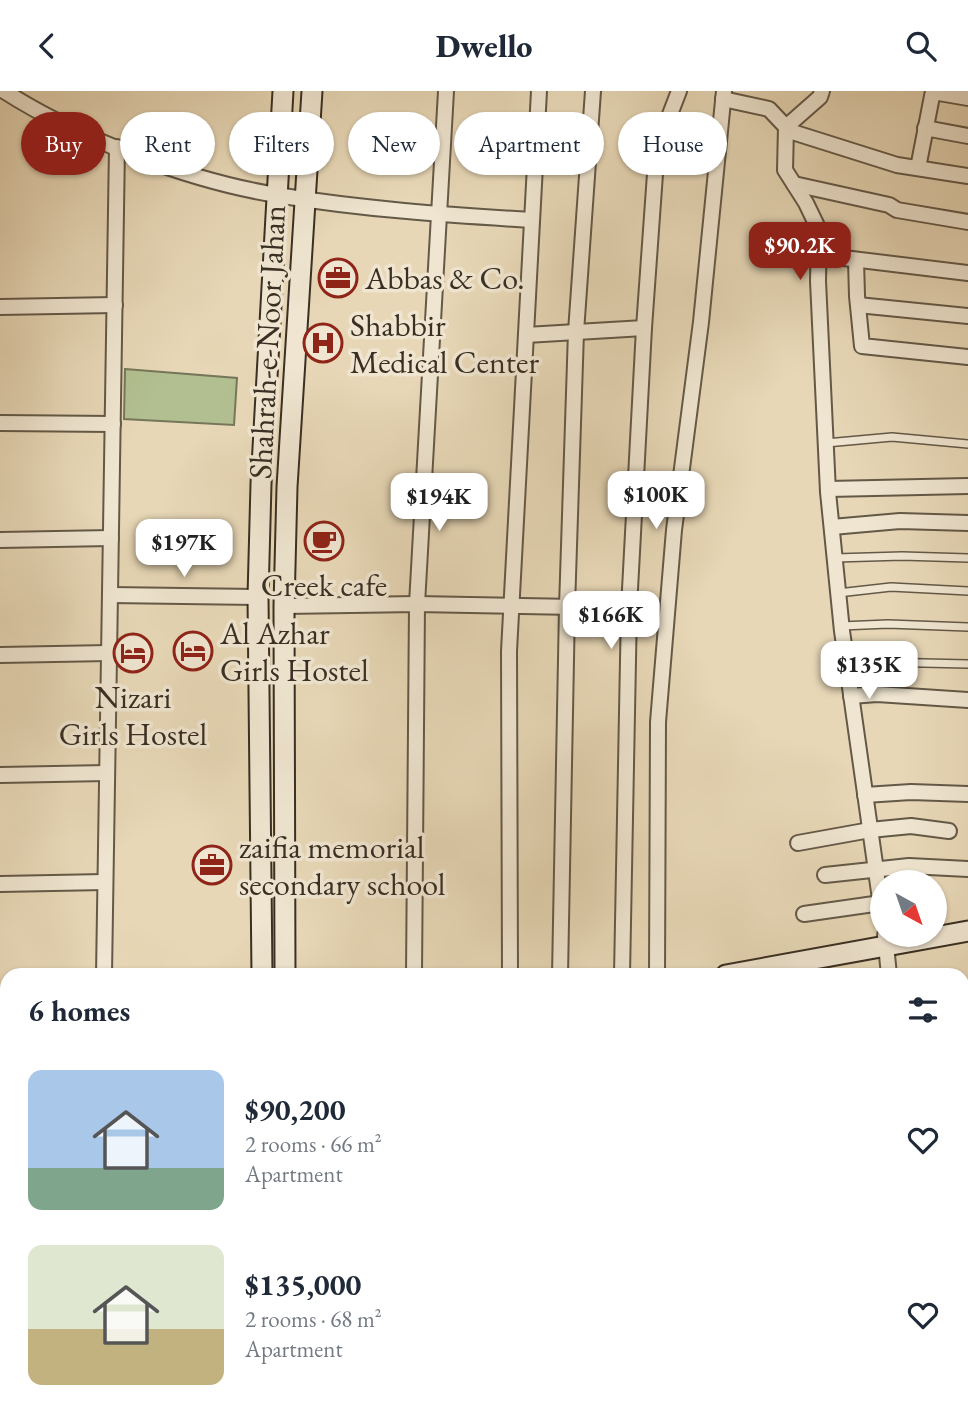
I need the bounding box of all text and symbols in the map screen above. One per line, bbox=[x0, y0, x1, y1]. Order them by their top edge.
text: Dwello bbox=[436, 25, 532, 67]
icon: back bbox=[28, 27, 66, 65]
icon: search bbox=[902, 27, 940, 65]
chip: Buy bbox=[21, 112, 106, 175]
chip: Rent bbox=[120, 112, 215, 175]
chip: Filters bbox=[229, 112, 334, 175]
chip: New bbox=[348, 112, 440, 175]
chip: Apartment bbox=[454, 112, 604, 175]
chip: House bbox=[618, 112, 727, 175]
street label: Shahrah-e-Noor Jahan bbox=[239, 204, 295, 480]
pin: $90.2K bbox=[743, 223, 857, 282]
text: $90.2K bbox=[765, 230, 835, 260]
office icon: Abbas & Co. bbox=[317, 257, 359, 299]
place label: Abbas & Co. bbox=[364, 257, 525, 299]
place label: Shabbir Medical Center bbox=[350, 304, 539, 383]
hospital icon: Shabbir Medical Center bbox=[302, 322, 344, 364]
pin: $100K bbox=[607, 471, 705, 531]
pin: $194K bbox=[390, 473, 488, 533]
text: $100K bbox=[624, 479, 688, 509]
text: $194K bbox=[407, 481, 471, 511]
pin: $197K bbox=[135, 519, 233, 579]
cafe icon: Creek cafe bbox=[303, 520, 345, 562]
text: $197K bbox=[152, 527, 216, 557]
place label: Creek cafe bbox=[261, 564, 387, 606]
pin: $166K bbox=[562, 591, 660, 651]
text: $166K bbox=[579, 599, 643, 629]
place label: Al Azhar Girls Hostel bbox=[219, 612, 369, 691]
hotel icon: Al Azhar Girls Hostel bbox=[172, 630, 214, 672]
hotel icon: Nizari Girls Hostel bbox=[112, 632, 154, 674]
pin: $135K bbox=[820, 641, 918, 701]
text: $135K bbox=[837, 649, 901, 679]
place label: Nizari Girls Hostel bbox=[59, 676, 208, 755]
place label: zaifia memorial secondary school bbox=[239, 826, 446, 905]
office icon: zaifia memorial secondary school bbox=[191, 844, 233, 886]
north arrow bbox=[870, 870, 947, 947]
map controls bbox=[870, 870, 947, 947]
text: 6 homes bbox=[28, 991, 130, 1030]
icon: filters bbox=[904, 991, 942, 1029]
text: $90,200 bbox=[245, 1090, 346, 1129]
icon: home bbox=[84, 1098, 168, 1182]
icon: heart bbox=[904, 1121, 942, 1159]
text: 2 rooms · 66 m² bbox=[245, 1129, 382, 1159]
text: Apartment bbox=[245, 1159, 343, 1189]
text: $135,000 bbox=[245, 1265, 361, 1304]
icon: home bbox=[84, 1273, 168, 1357]
icon: heart bbox=[904, 1296, 942, 1334]
text: 2 rooms · 68 m² bbox=[245, 1304, 382, 1334]
text: Apartment bbox=[245, 1334, 343, 1364]

